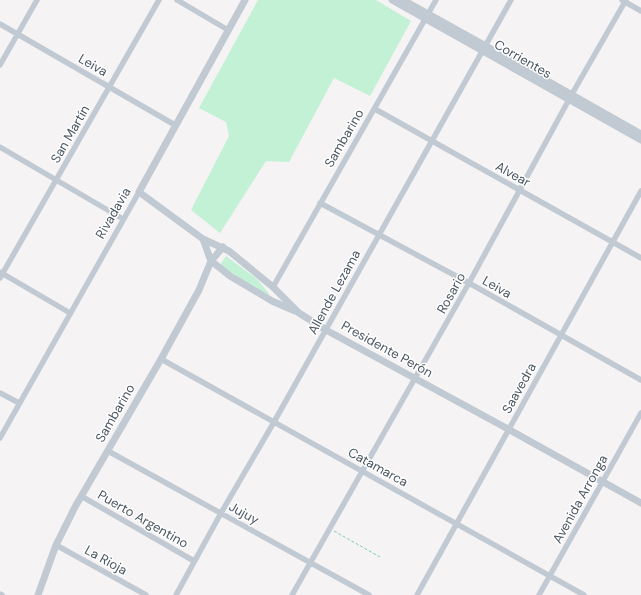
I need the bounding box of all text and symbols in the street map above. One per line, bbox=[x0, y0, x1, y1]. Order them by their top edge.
street label: Corrientes bbox=[491, 36, 555, 82]
street label: Leiva bbox=[75, 50, 111, 80]
street label: San Martín bbox=[47, 102, 93, 166]
street label: Sambarino bbox=[321, 106, 368, 170]
street label: Alvear bbox=[493, 158, 534, 191]
street label: Rivadavia bbox=[92, 184, 134, 242]
street label: Allende Lezama bbox=[304, 247, 364, 337]
street label: Rosario bbox=[433, 269, 469, 316]
street label: Leiva bbox=[479, 272, 515, 302]
street label: Presidente Perón bbox=[338, 317, 436, 381]
street label: Saavedra bbox=[498, 360, 540, 416]
street label: Sambarino bbox=[92, 381, 139, 445]
street label: Catamarca bbox=[345, 444, 411, 490]
street label: Avenida Arronga bbox=[549, 452, 611, 546]
street label: Puerto Argentino bbox=[95, 486, 192, 552]
street label: Jujuy bbox=[226, 498, 262, 528]
street label: La Rioja bbox=[82, 541, 130, 579]

